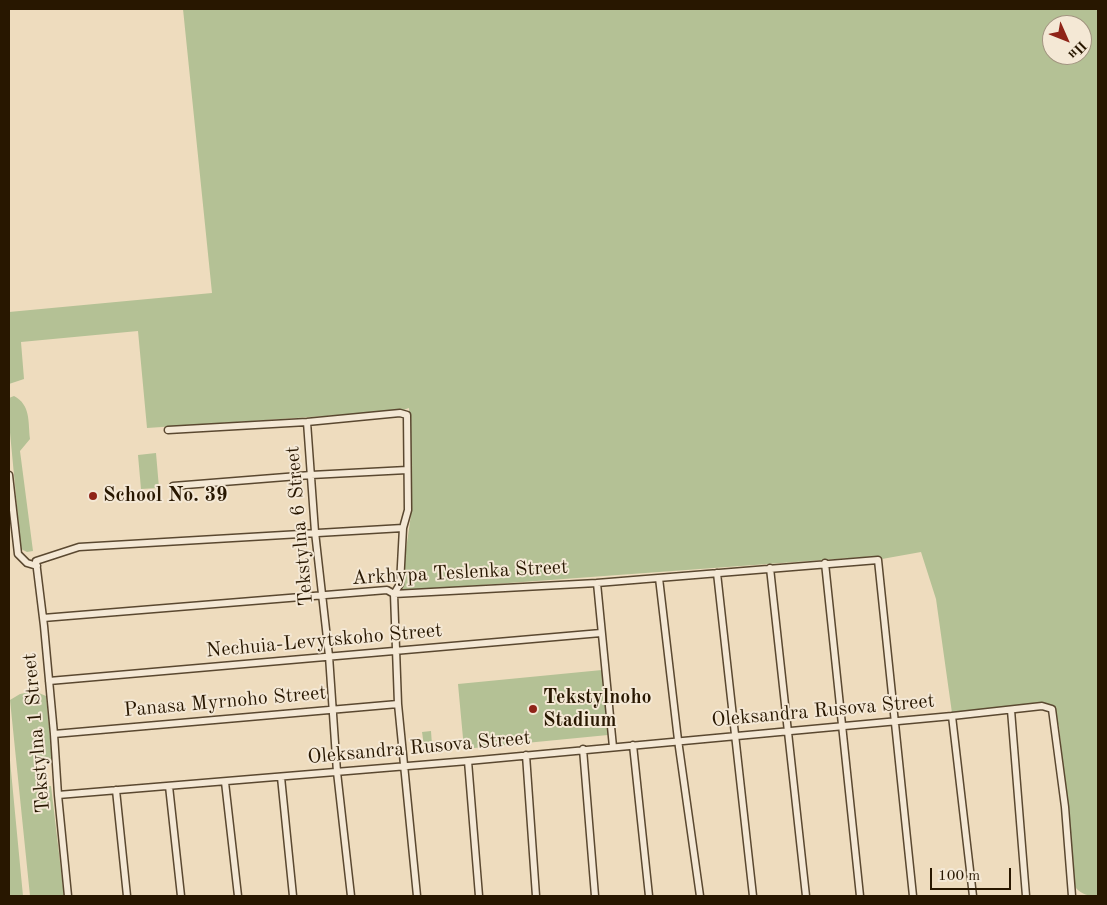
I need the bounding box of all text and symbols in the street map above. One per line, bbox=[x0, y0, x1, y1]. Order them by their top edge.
north arrow bbox=[1042, 15, 1092, 65]
text: Пн bbox=[1065, 38, 1089, 62]
street label: Tekstylna 6 Street bbox=[281, 445, 319, 607]
place label: School No. 39 bbox=[103, 484, 228, 508]
marker: School No. 39 bbox=[87, 490, 99, 502]
street label: Arkhypa Teslenka Street bbox=[351, 555, 569, 591]
street label: Nechuia-Levytskoho Street bbox=[205, 619, 443, 663]
street label: Tekstylna 1 Street bbox=[18, 652, 56, 814]
street label: Panasa Myrnoho Street bbox=[123, 681, 327, 723]
place label: Tekstylnoho Stadium bbox=[543, 686, 652, 733]
street label: Oleksandra Rusova Street bbox=[711, 689, 935, 733]
marker: Tekstylnoho Stadium bbox=[527, 703, 539, 715]
street label: Oleksandra Rusova Street bbox=[307, 726, 531, 770]
scale bar bbox=[932, 858, 1013, 890]
text: 100 m bbox=[938, 869, 980, 884]

